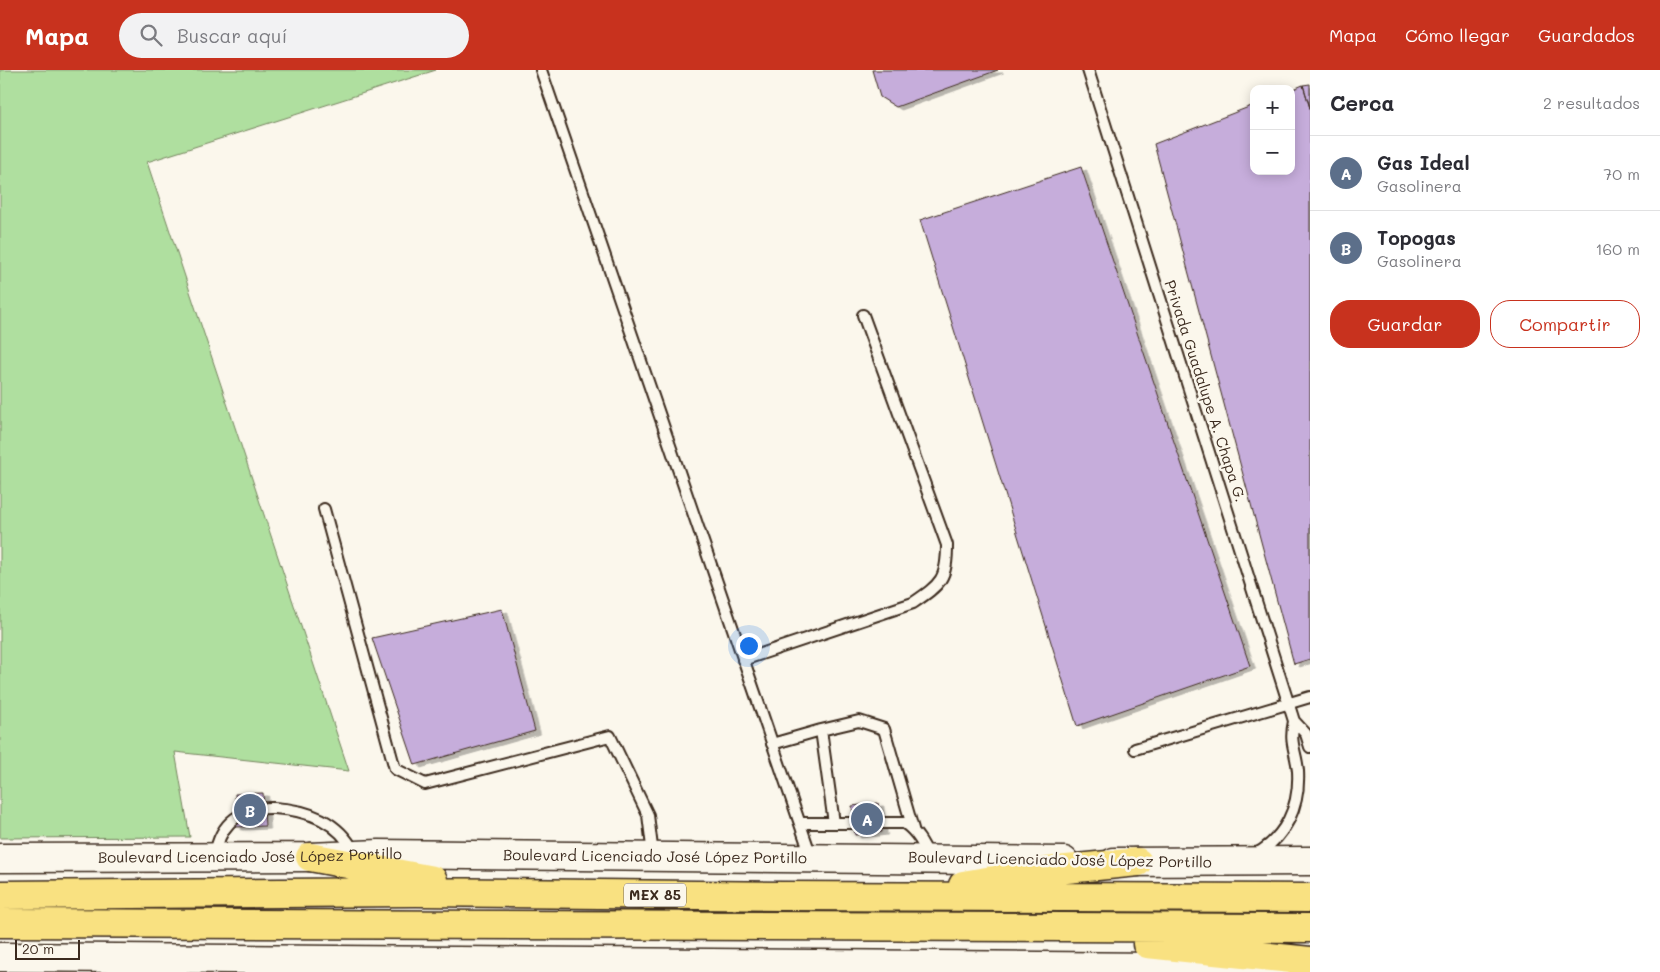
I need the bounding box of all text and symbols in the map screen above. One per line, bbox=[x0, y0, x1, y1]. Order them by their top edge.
search box bbox=[119, 13, 469, 58]
text: Mapa bbox=[25, 20, 89, 51]
icon: search bbox=[137, 21, 165, 49]
text: Buscar aquí bbox=[177, 23, 287, 48]
text: Mapa bbox=[1329, 23, 1377, 47]
text: Cómo llegar bbox=[1405, 23, 1510, 47]
text: Guardados bbox=[1538, 23, 1635, 47]
map controls bbox=[1250, 85, 1295, 175]
button: + bbox=[1250, 85, 1295, 130]
text: Cerca bbox=[1330, 89, 1395, 116]
text: 2 resultados bbox=[1543, 92, 1640, 113]
button: − bbox=[1250, 130, 1295, 175]
text: Gas Ideal bbox=[1377, 150, 1470, 175]
text: A bbox=[1340, 163, 1352, 184]
text: 70 m bbox=[1603, 163, 1640, 184]
text: Gasolinera bbox=[1377, 175, 1462, 196]
text: Topogas bbox=[1377, 225, 1456, 250]
text: B bbox=[1341, 238, 1351, 259]
text: 160 m bbox=[1595, 238, 1640, 259]
text: Gasolinera bbox=[1377, 250, 1462, 271]
street label: Privada Guadalupe A. Chapa G. bbox=[1161, 277, 1251, 504]
button: Guardar bbox=[1330, 300, 1480, 348]
button: Compartir bbox=[1490, 300, 1640, 348]
your location bbox=[736, 633, 762, 659]
pin: B bbox=[234, 791, 266, 829]
pin: A bbox=[851, 800, 883, 838]
street label: Boulevard Licenciado José López Portillo bbox=[98, 843, 402, 867]
street label: Boulevard Licenciado José López Portillo bbox=[503, 844, 807, 867]
street label: Boulevard Licenciado José López Portillo bbox=[908, 846, 1212, 872]
road number: MEX 85 bbox=[624, 884, 686, 906]
scale bar bbox=[15, 937, 80, 960]
text: 20 m bbox=[22, 939, 54, 958]

